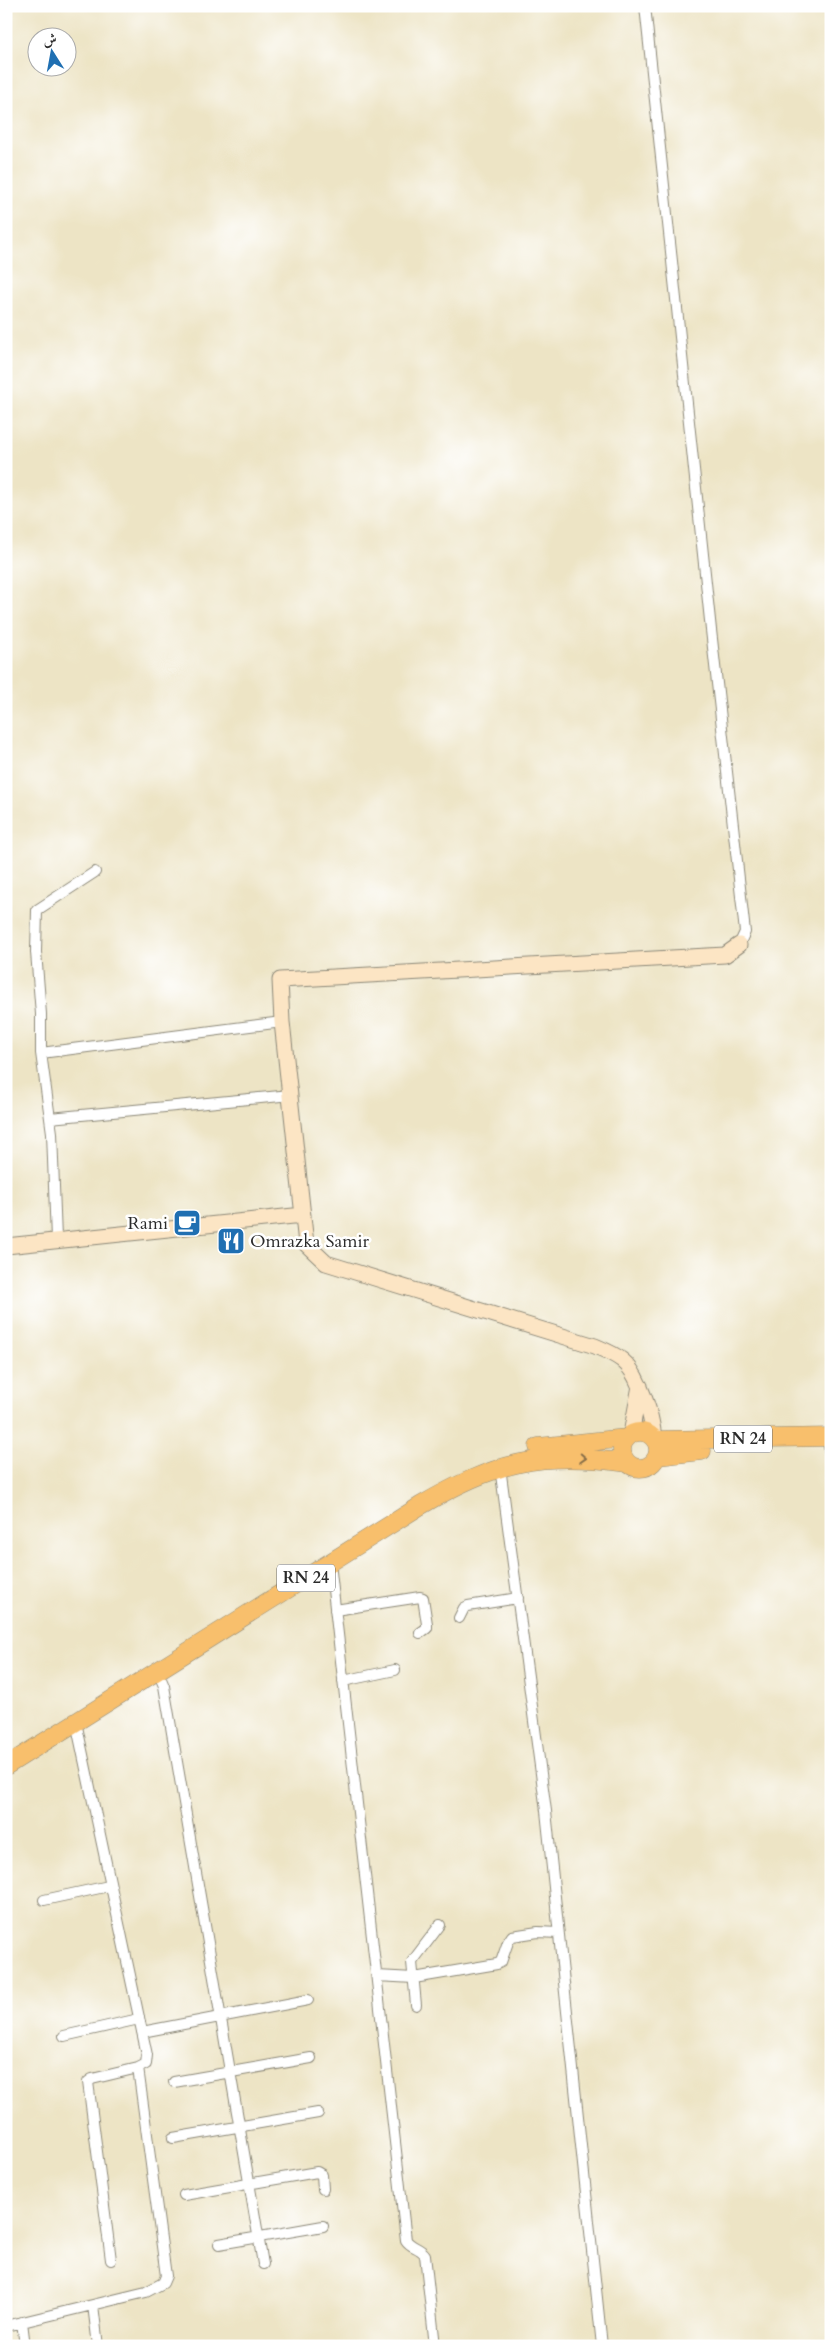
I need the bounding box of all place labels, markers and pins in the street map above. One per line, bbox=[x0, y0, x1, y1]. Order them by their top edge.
cafe icon: Rami bbox=[172, 1208, 202, 1238]
place label: Rami bbox=[127, 1211, 168, 1236]
restaurant icon: Omrazka Samir bbox=[216, 1226, 246, 1256]
place label: Omrazka Samir bbox=[250, 1229, 369, 1254]

